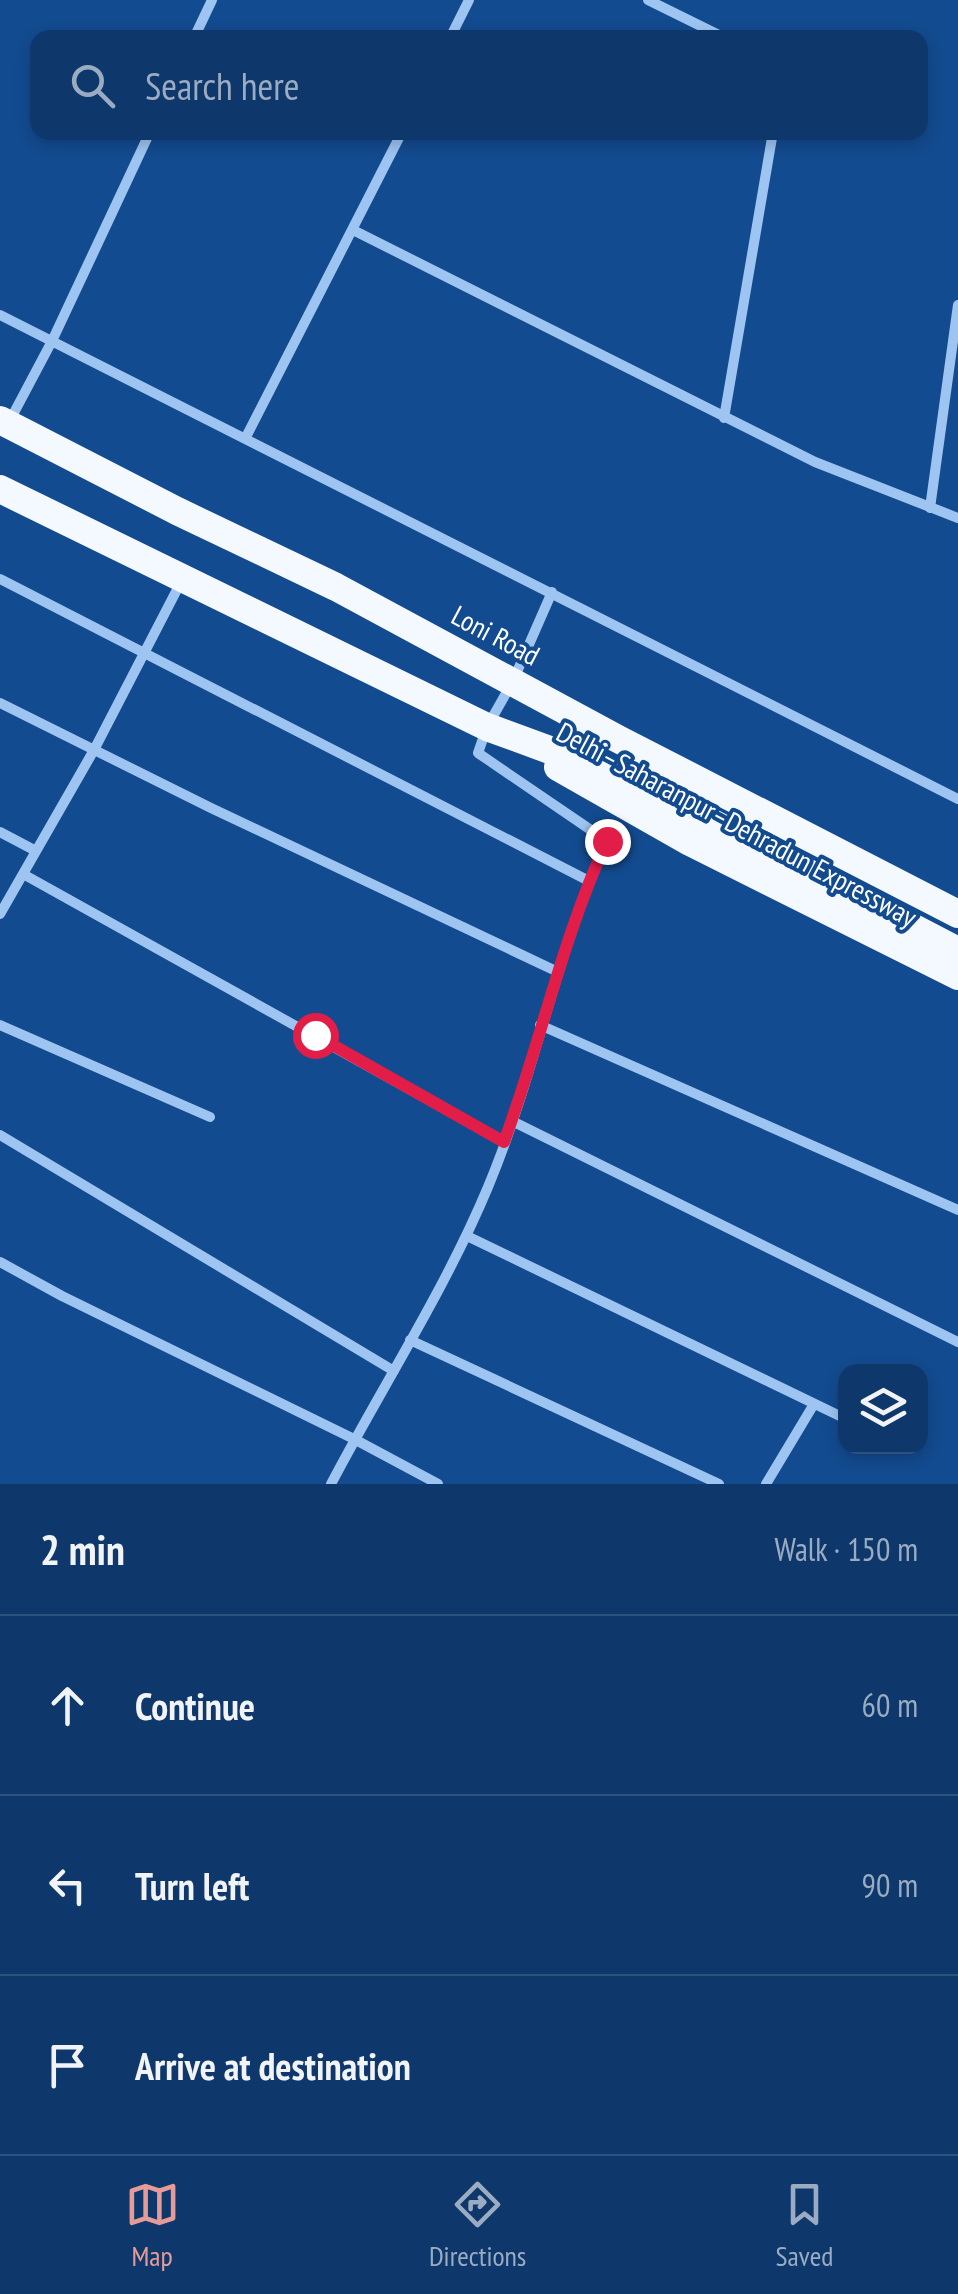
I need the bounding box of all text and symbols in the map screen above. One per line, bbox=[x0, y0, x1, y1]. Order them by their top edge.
search box bbox=[30, 30, 928, 140]
icon: search bbox=[65, 58, 120, 113]
text: Search here bbox=[145, 61, 299, 110]
street label: Loni Road bbox=[446, 596, 546, 674]
street label: Delhi–Saharanpur–Dehradun Expressway bbox=[550, 713, 924, 935]
route end bbox=[585, 819, 631, 865]
route start bbox=[293, 1013, 339, 1059]
map controls bbox=[838, 1364, 928, 1454]
button: layers bbox=[838, 1364, 928, 1454]
text: 2 min bbox=[40, 1522, 125, 1577]
text: Walk · 150 m bbox=[774, 1528, 918, 1570]
icon: ahead bbox=[40, 1678, 95, 1733]
text: Continue bbox=[135, 1681, 255, 1730]
text: 60 m bbox=[862, 1684, 918, 1726]
icon: left bbox=[40, 1858, 95, 1913]
text: Turn left bbox=[135, 1861, 249, 1910]
text: 90 m bbox=[862, 1864, 918, 1906]
icon: arrive bbox=[40, 2038, 95, 2093]
text: Arrive at destination bbox=[135, 2041, 411, 2090]
tab: Map bbox=[125, 2177, 180, 2274]
tab: Directions bbox=[429, 2177, 526, 2274]
tab: Saved bbox=[776, 2177, 833, 2274]

